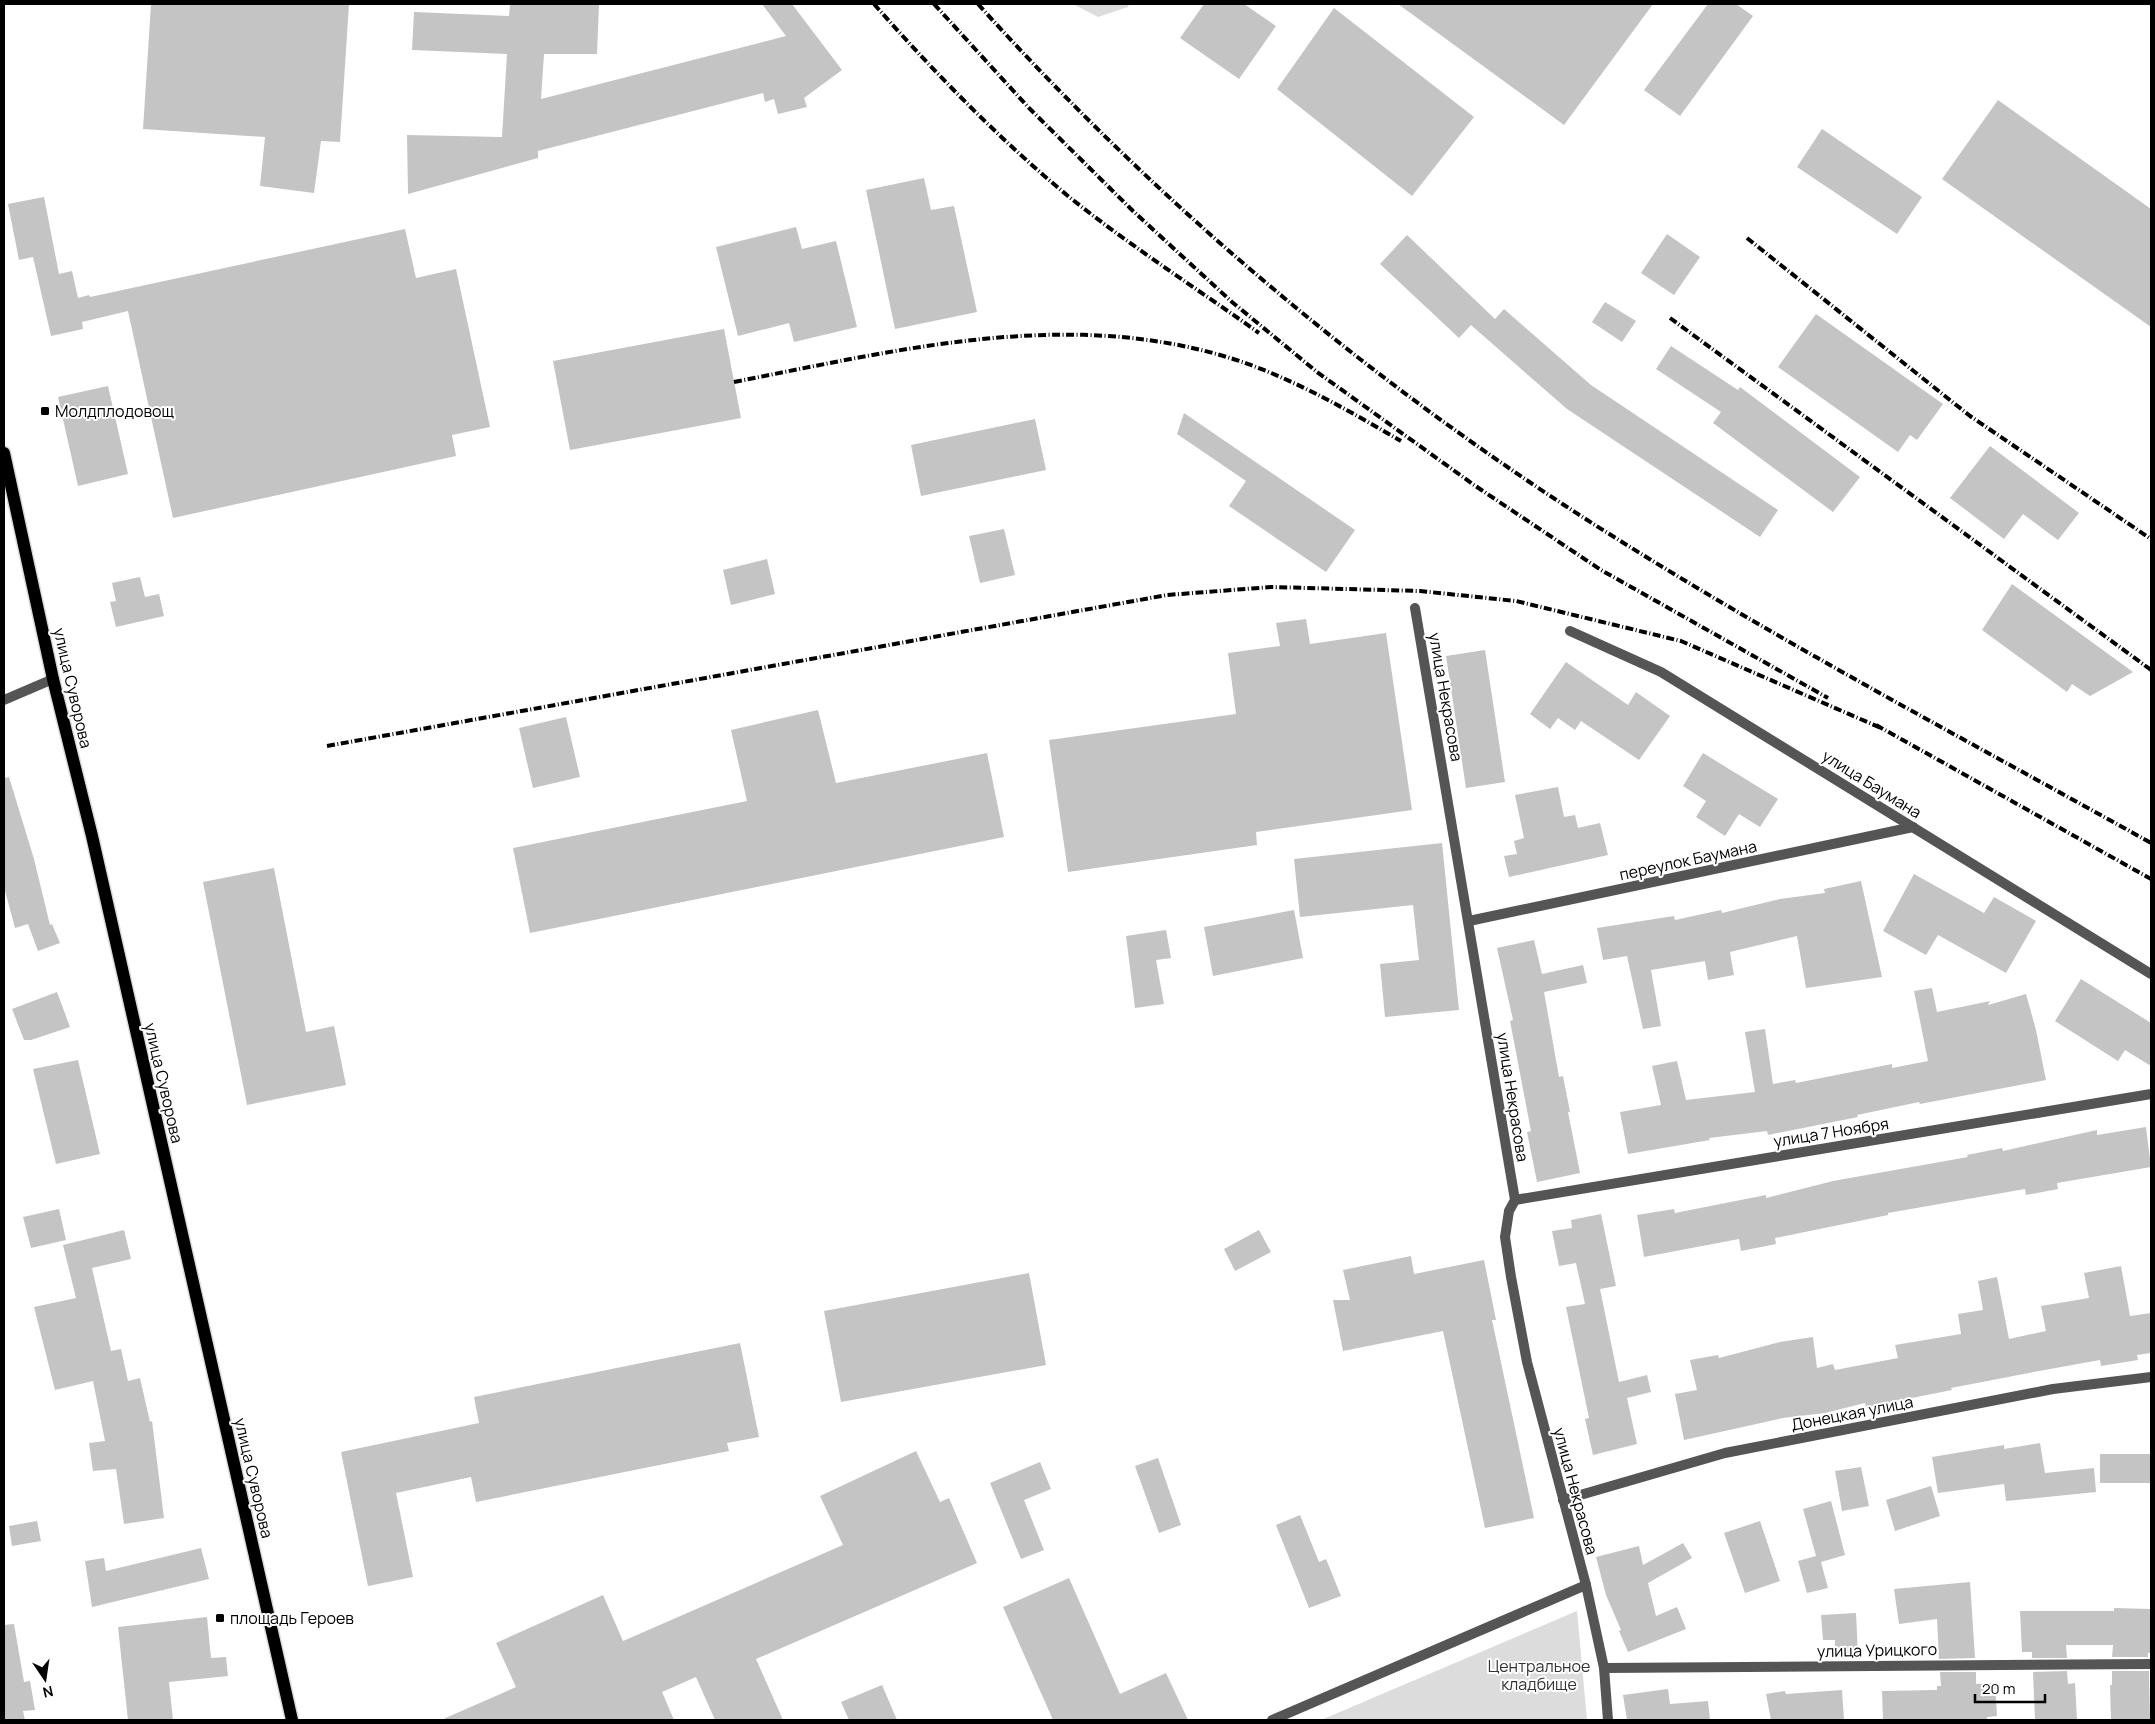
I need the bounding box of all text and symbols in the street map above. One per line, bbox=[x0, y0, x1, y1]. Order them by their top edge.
place label: Молдплодовощ bbox=[55, 400, 175, 422]
marker: Молдплодовощ bbox=[39, 405, 51, 417]
street label: улица Суворова bbox=[48, 626, 98, 750]
street label: улица Некрасова bbox=[1424, 631, 1468, 763]
street label: улица Баумана bbox=[1818, 745, 1926, 823]
street label: переулок Баумана bbox=[1617, 835, 1759, 885]
street label: улица Суворова bbox=[139, 1021, 189, 1145]
street label: улица Некрасова bbox=[1492, 1031, 1534, 1163]
street label: улица 7 Ноября bbox=[1772, 1112, 1890, 1152]
street label: Донецкая улица bbox=[1789, 1390, 1915, 1436]
street label: улица Суворова bbox=[229, 1416, 279, 1540]
street label: улица Некрасова bbox=[1548, 1425, 1604, 1557]
place label: площадь Героев bbox=[230, 1607, 354, 1629]
marker: площадь Героев bbox=[214, 1612, 226, 1624]
street label: улица Урицкого bbox=[1817, 1638, 1937, 1662]
north arrow bbox=[20, 1654, 70, 1704]
park label: Центральное кладбище bbox=[1488, 1655, 1590, 1695]
scale bar bbox=[1975, 1672, 2045, 1704]
text: 20 m bbox=[1982, 1678, 2015, 1699]
text: N bbox=[41, 1682, 55, 1703]

